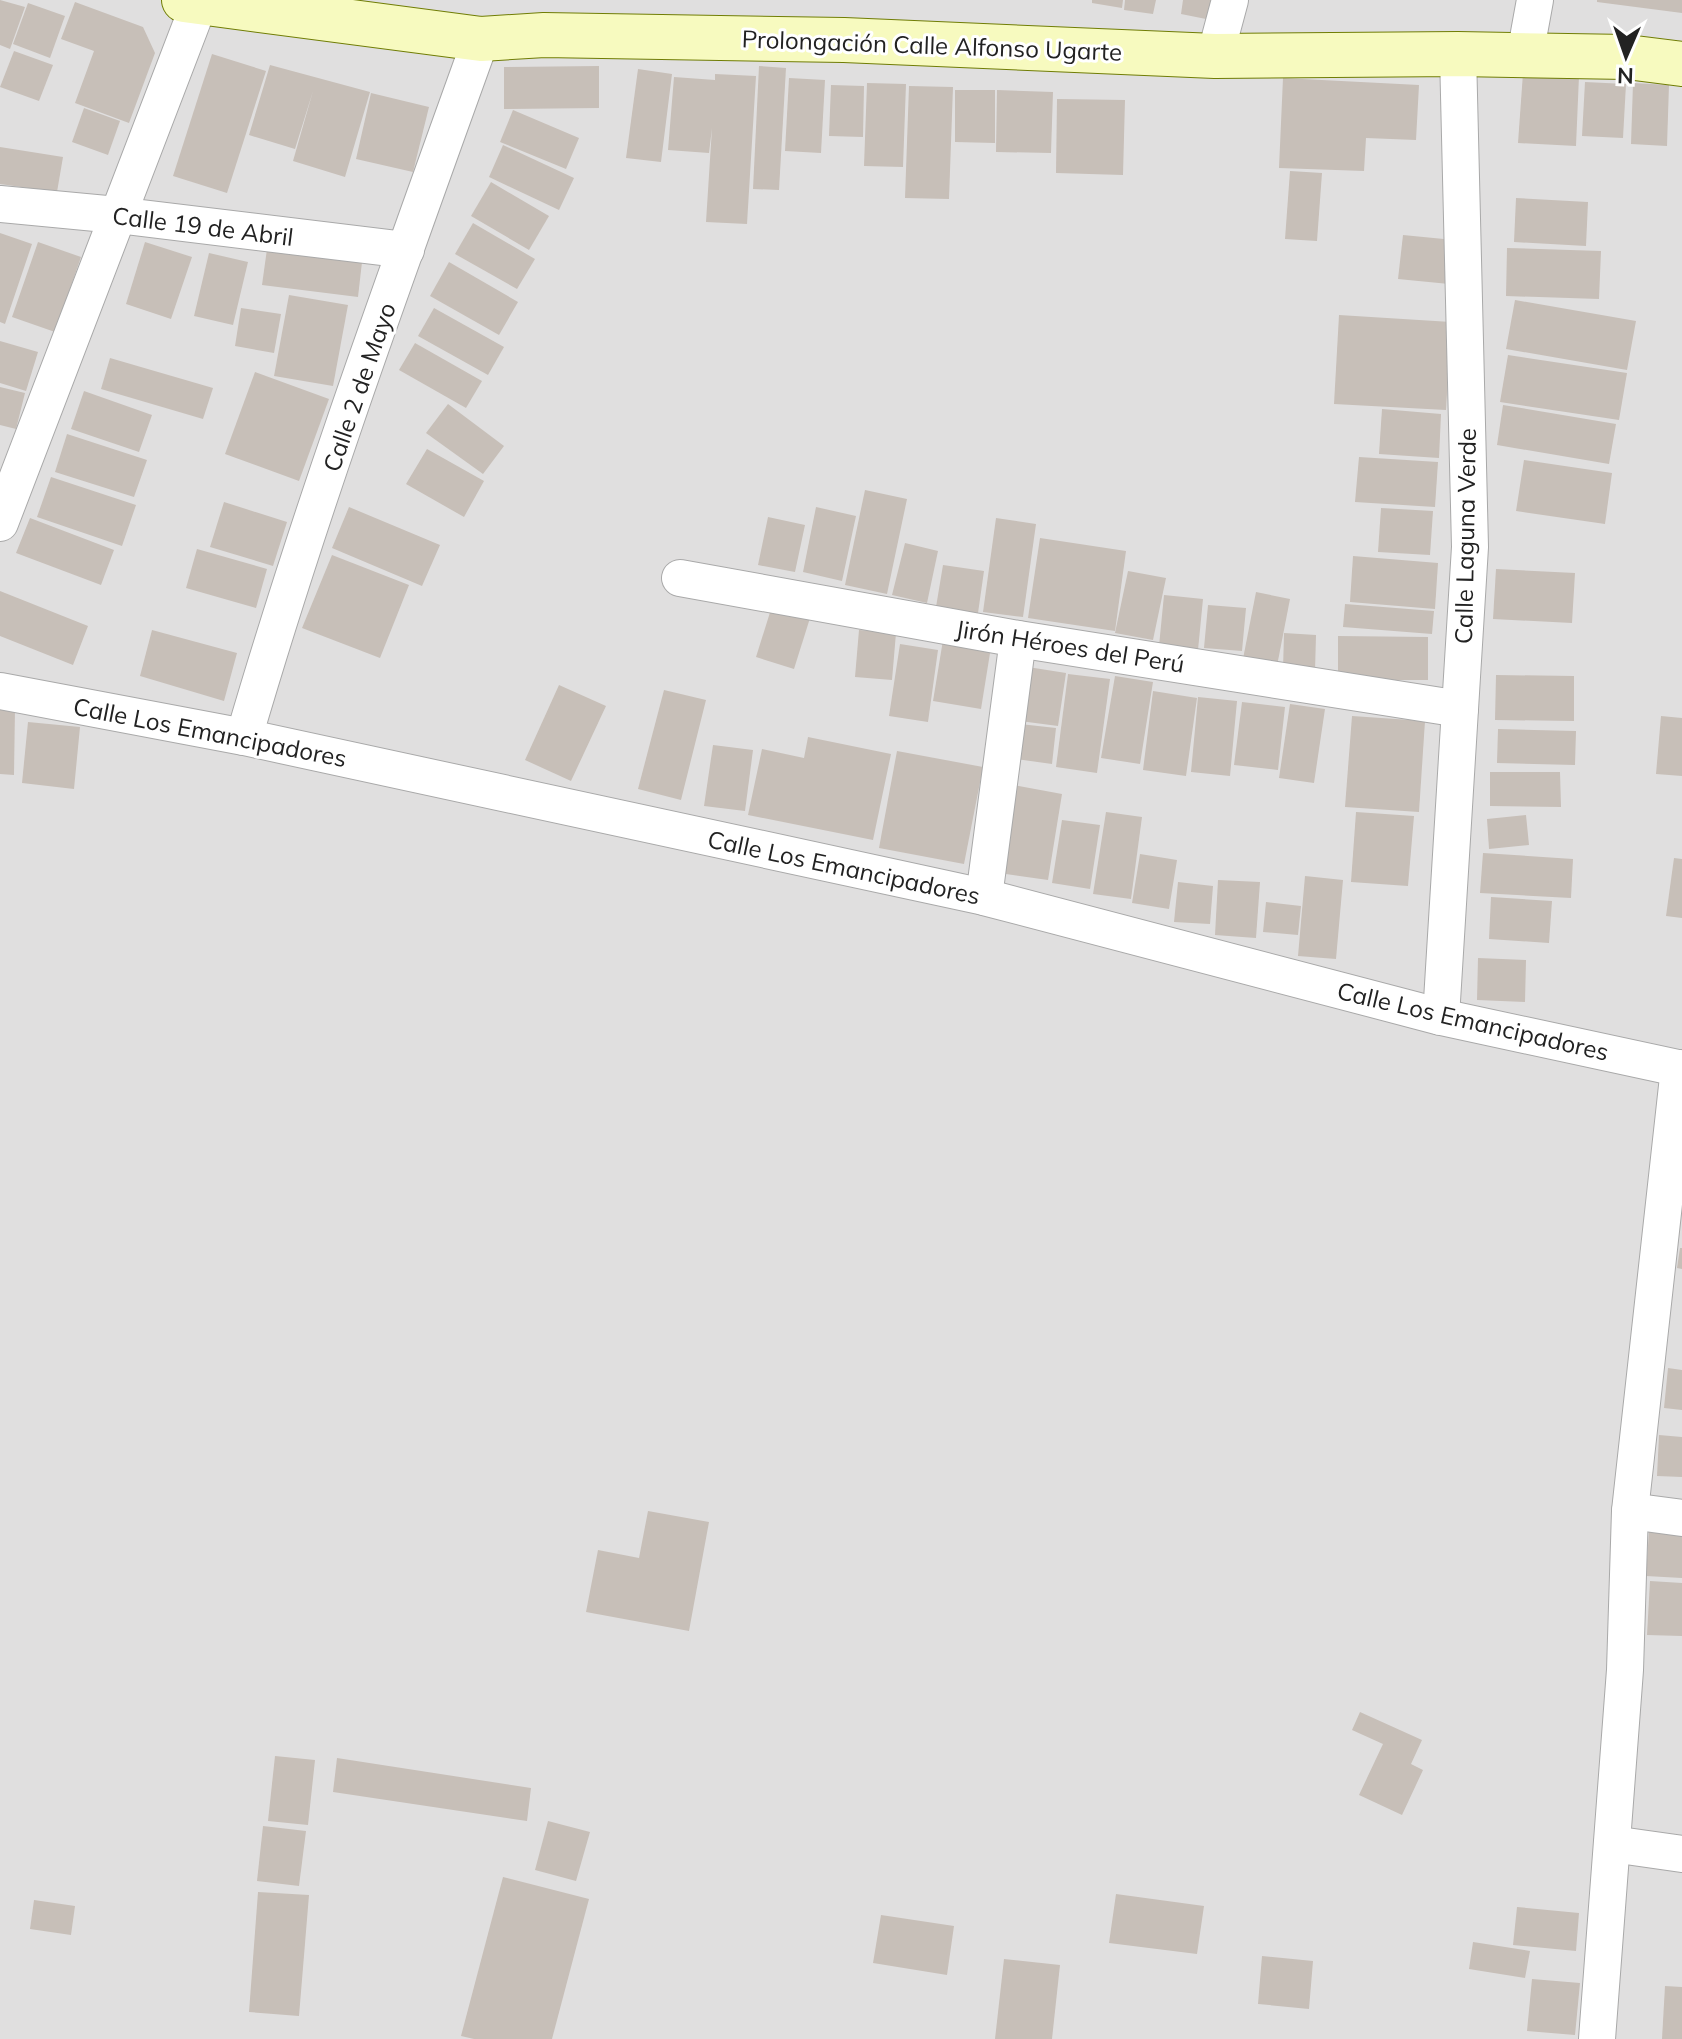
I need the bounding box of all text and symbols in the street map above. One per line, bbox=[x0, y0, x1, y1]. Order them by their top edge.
north arrow bbox=[1586, 16, 1666, 96]
street label: Prolongación Calle Alfonso Ugarte bbox=[741, 23, 1123, 67]
text: N bbox=[1617, 62, 1634, 90]
street label: Calle 19 de Abril bbox=[111, 200, 295, 252]
street label: Calle 2 de Mayo bbox=[316, 299, 402, 475]
street label: Calle Laguna Verde bbox=[1448, 428, 1482, 644]
street label: Jirón Héroes del Perú bbox=[953, 613, 1187, 679]
street label: Calle Los Emancipadores bbox=[71, 691, 349, 773]
street label: Calle Los Emancipadores bbox=[705, 823, 983, 911]
street label: Calle Los Emancipadores bbox=[1334, 975, 1612, 1067]

